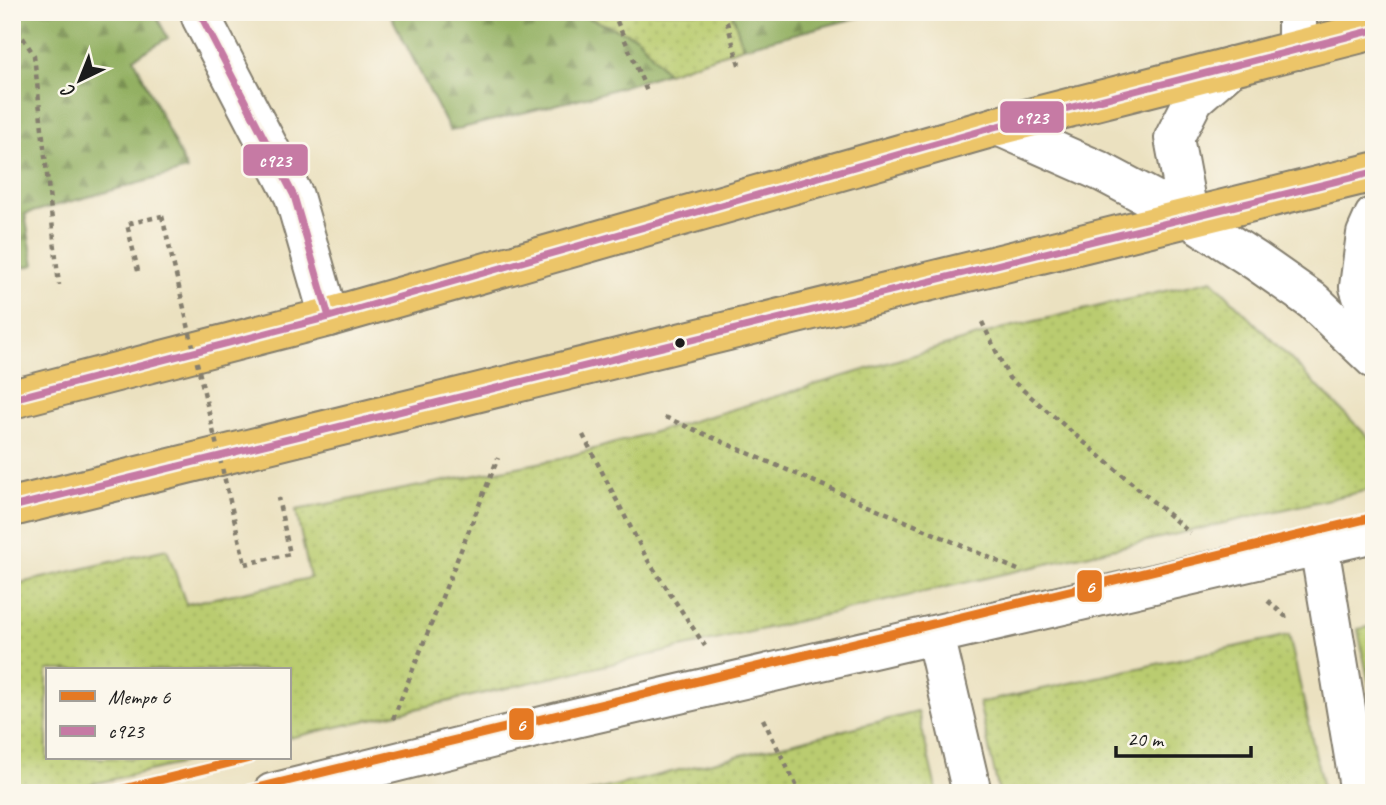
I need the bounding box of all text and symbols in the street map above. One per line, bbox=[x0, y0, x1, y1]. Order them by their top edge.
north arrow bbox=[46, 46, 116, 116]
text: С bbox=[56, 78, 81, 104]
line badge: с923 bbox=[999, 100, 1065, 134]
text: с923 bbox=[1016, 106, 1051, 130]
line badge: с923 bbox=[242, 143, 309, 177]
text: с923 bbox=[259, 149, 294, 173]
unlabelled marker bbox=[673, 336, 687, 350]
line badge: 6 bbox=[1076, 569, 1103, 603]
text: 6 bbox=[1086, 575, 1097, 599]
legend bbox=[46, 668, 290, 760]
text: Метро 6 bbox=[108, 684, 171, 710]
line badge: 6 bbox=[508, 707, 535, 741]
text: 6 bbox=[517, 713, 528, 737]
scale bar bbox=[1116, 714, 1251, 758]
text: с923 bbox=[108, 718, 145, 744]
text: 20 m bbox=[1127, 726, 1165, 752]

